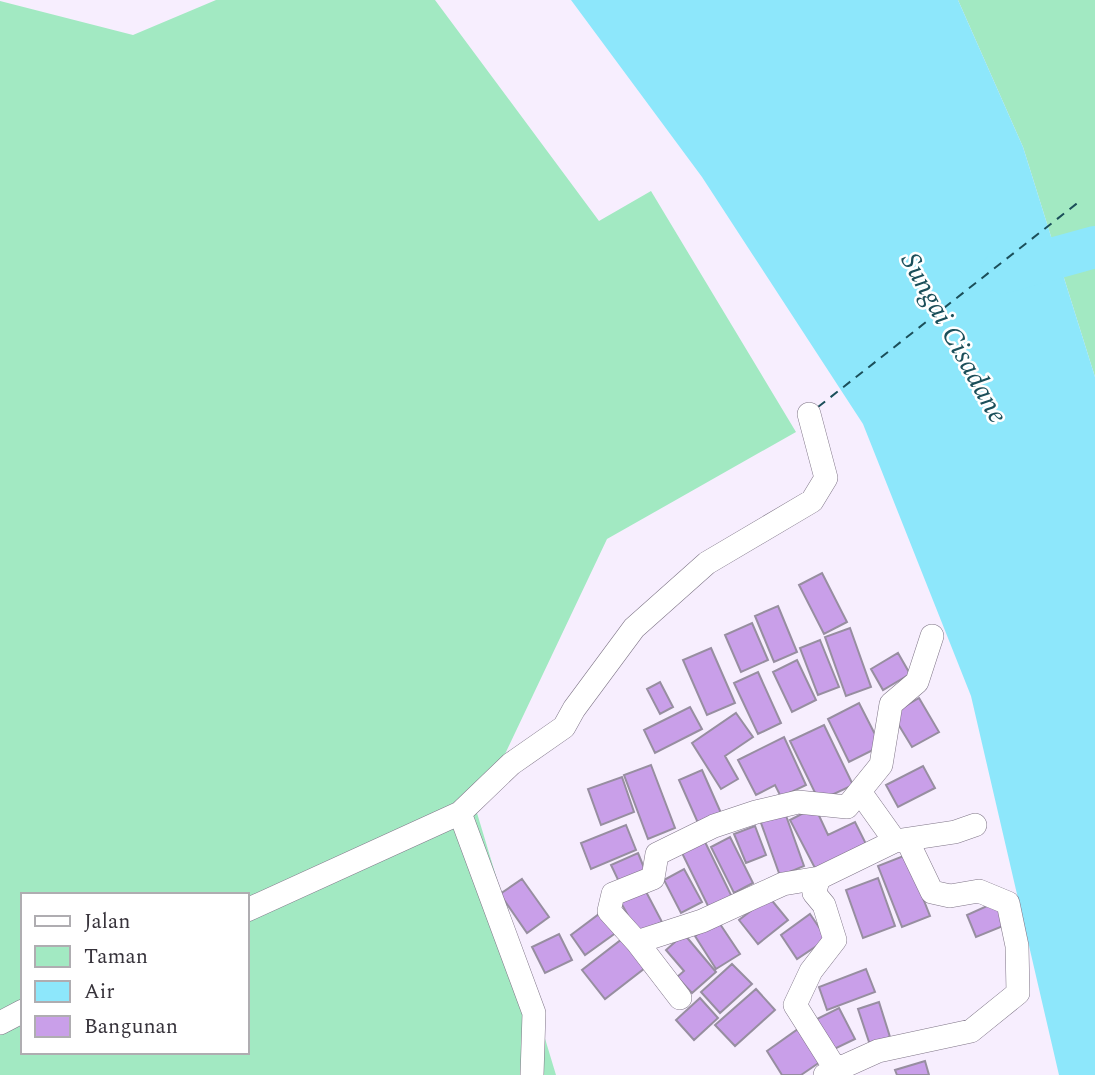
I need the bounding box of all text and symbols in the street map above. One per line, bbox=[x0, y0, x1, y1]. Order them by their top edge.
water label: Sungai Cisadane bbox=[889, 244, 1019, 432]
legend bbox=[21, 893, 248, 1054]
text: Jalan bbox=[84, 906, 130, 938]
text: Taman bbox=[84, 941, 148, 973]
text: Air bbox=[84, 976, 115, 1008]
text: Bangunan bbox=[84, 1011, 178, 1043]

